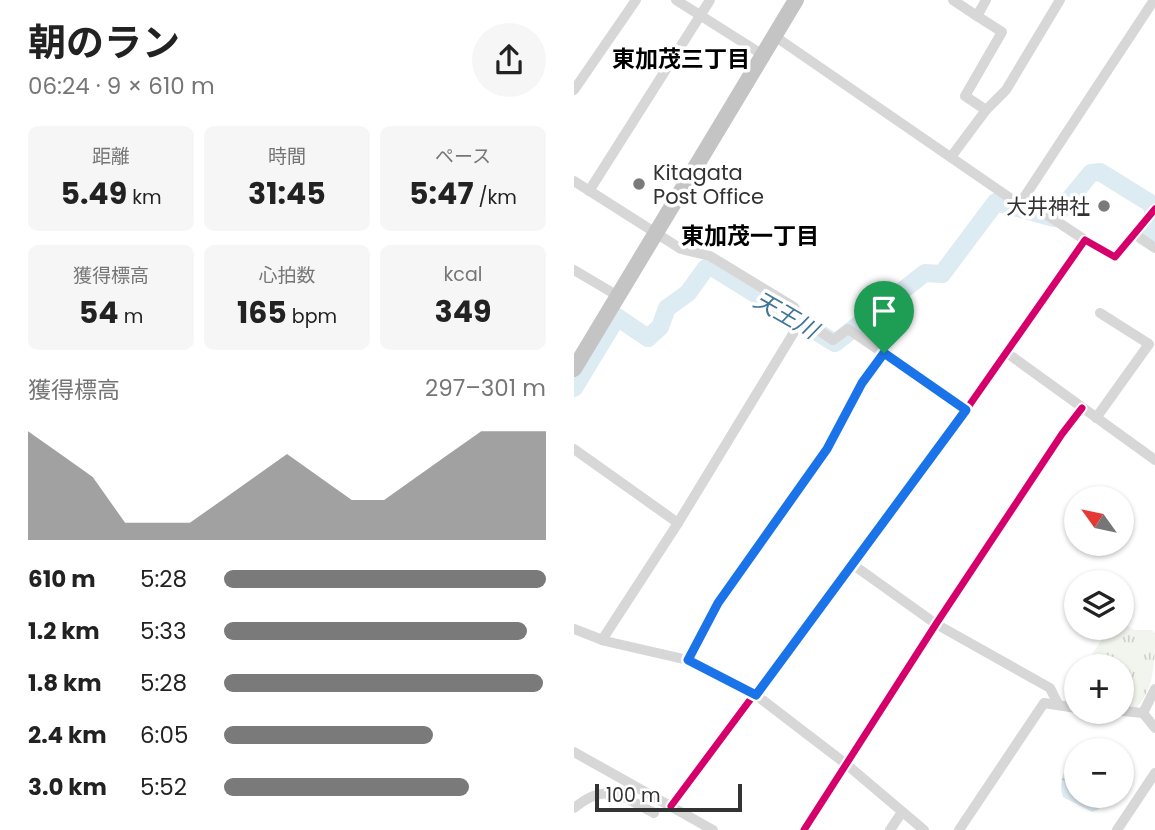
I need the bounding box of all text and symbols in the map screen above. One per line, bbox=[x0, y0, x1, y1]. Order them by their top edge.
text: 朝のラン bbox=[28, 16, 180, 69]
button: share bbox=[472, 23, 546, 97]
district label: 東加茂三丁目 bbox=[612, 43, 750, 75]
text: 06:24 · 9 × 610 m bbox=[28, 70, 215, 102]
text: 距離 bbox=[92, 143, 130, 170]
text: 時間 bbox=[268, 143, 306, 170]
text: ペース bbox=[435, 143, 491, 170]
place label: Kitagata Post Office bbox=[653, 158, 764, 211]
text: 5.49 bbox=[60, 172, 127, 215]
text: 31:45 bbox=[248, 172, 326, 215]
text: 5:47 bbox=[409, 172, 473, 215]
marker: Kitagata Post Office bbox=[631, 176, 647, 192]
text: km bbox=[127, 184, 162, 211]
text: /km bbox=[473, 184, 517, 211]
place label: 大井神社 bbox=[1006, 192, 1090, 221]
marker: 大井神社 bbox=[1096, 198, 1112, 214]
district label: 東加茂一丁目 bbox=[681, 220, 819, 252]
text: kcal bbox=[444, 261, 482, 288]
text: 獲得標高 bbox=[73, 262, 149, 289]
text: 心拍数 bbox=[258, 262, 316, 289]
pin bbox=[854, 281, 914, 353]
water label: 天王川 bbox=[748, 284, 826, 348]
text: 349 bbox=[435, 290, 491, 333]
text: 54 bbox=[79, 291, 119, 334]
text: 165 bbox=[237, 291, 287, 334]
icon: arrive bbox=[865, 292, 903, 330]
text: m bbox=[119, 303, 143, 330]
text: bpm bbox=[287, 303, 337, 330]
text: 297–301 m bbox=[425, 372, 546, 404]
text: 獲得標高 bbox=[28, 374, 120, 406]
north arrow bbox=[1064, 486, 1134, 556]
map controls bbox=[1064, 486, 1134, 808]
text: 610 m bbox=[28, 563, 96, 595]
text: 5:28 bbox=[140, 563, 187, 595]
button: layers bbox=[1064, 570, 1134, 640]
text: 1.2 km bbox=[28, 615, 100, 647]
text: 5:33 bbox=[140, 615, 186, 647]
button: + bbox=[1064, 654, 1134, 724]
text: 1.8 km bbox=[28, 667, 102, 699]
text: 5:28 bbox=[140, 667, 187, 699]
text: 2.4 km bbox=[28, 719, 107, 751]
text: 6:05 bbox=[140, 719, 188, 751]
button: − bbox=[1064, 738, 1134, 808]
text: 3.0 km bbox=[28, 771, 107, 803]
text: 5:52 bbox=[140, 771, 187, 803]
scale bar bbox=[595, 781, 742, 813]
text: 100 m bbox=[606, 782, 661, 809]

